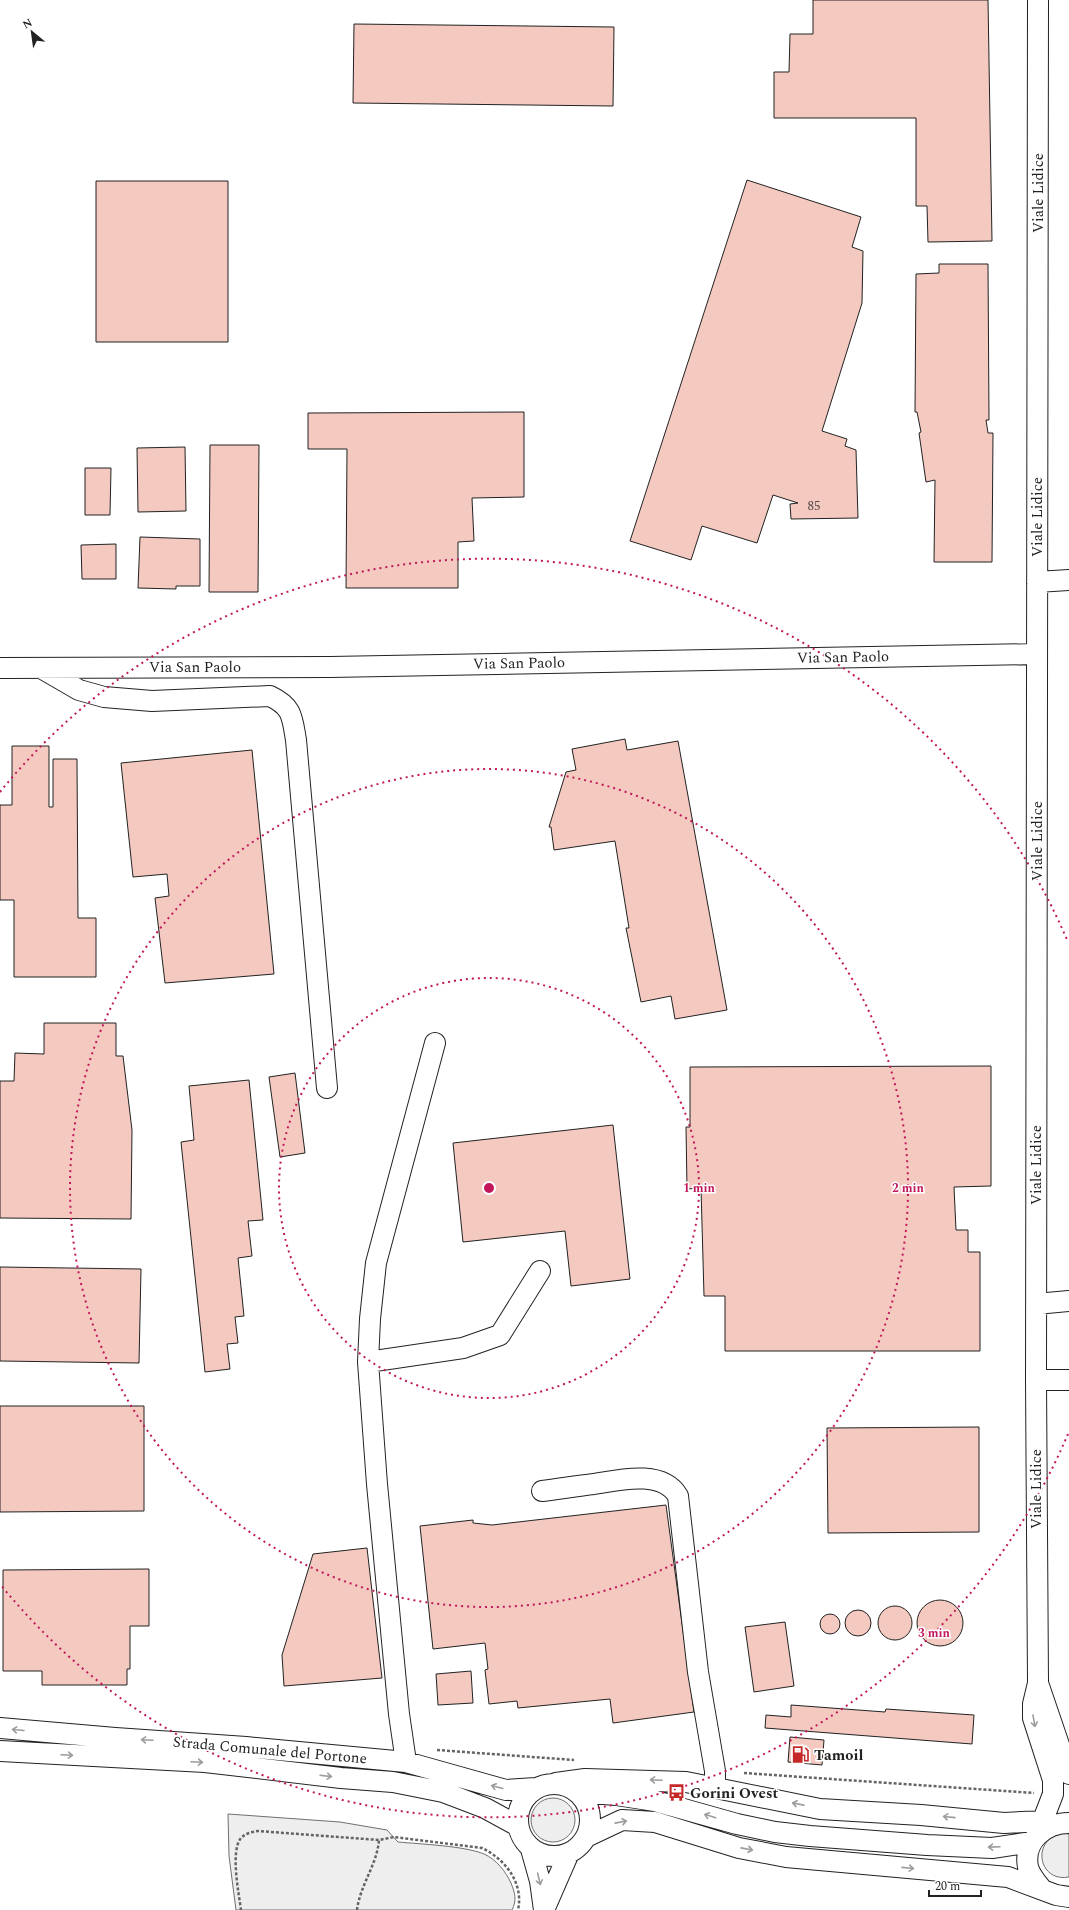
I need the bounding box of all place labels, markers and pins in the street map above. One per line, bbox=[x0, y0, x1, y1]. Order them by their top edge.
centre of rings bbox=[482, 1181, 496, 1195]
place label: Tamoil bbox=[814, 1744, 864, 1767]
fuel station icon: Tamoil bbox=[791, 1745, 811, 1765]
place label: Gorini Ovest bbox=[690, 1782, 778, 1805]
bus stop icon: Gorini Ovest bbox=[667, 1783, 687, 1803]

